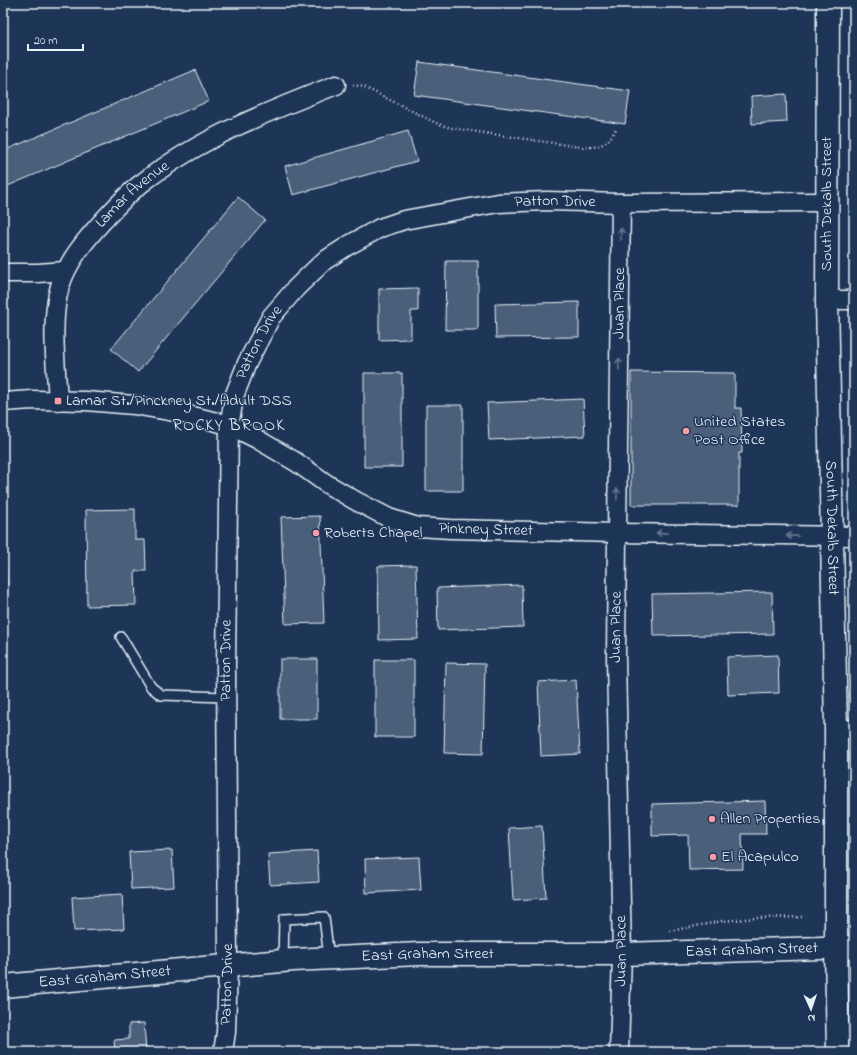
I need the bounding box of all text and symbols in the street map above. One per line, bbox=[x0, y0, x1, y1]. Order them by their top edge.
scale bar bbox=[28, 26, 83, 52]
text: 20 m bbox=[34, 32, 57, 50]
street label: South Dekalb Street bbox=[815, 136, 839, 271]
street label: Lamar Avenue bbox=[90, 154, 175, 234]
street label: Patton Drive bbox=[514, 189, 597, 214]
one-way arrow bbox=[617, 228, 624, 241]
street label: Juan Place bbox=[607, 266, 632, 339]
street label: Patton Drive bbox=[230, 299, 289, 383]
one-way arrow bbox=[615, 358, 623, 371]
place label: Lamar St./Pinckney St./Adult DSS bbox=[66, 389, 292, 413]
marker: Lamar St./Pinckney St./Adult DSS bbox=[53, 396, 63, 406]
place label: United States Post Office bbox=[694, 410, 785, 452]
district label: ROCKY BROOK bbox=[173, 413, 285, 438]
marker: United States Post Office bbox=[681, 426, 691, 436]
street label: South Dekalb Street bbox=[818, 460, 845, 596]
one-way arrow bbox=[613, 488, 621, 501]
street label: Pinkney Street bbox=[438, 516, 534, 543]
place label: Roberts Chapel bbox=[324, 521, 423, 545]
marker: Roberts Chapel bbox=[311, 528, 321, 538]
one-way arrow bbox=[656, 530, 669, 537]
one-way arrow bbox=[786, 532, 799, 539]
street label: Juan Place bbox=[604, 590, 629, 663]
street label: Patton Drive bbox=[214, 619, 239, 701]
place label: Allen Properties bbox=[720, 807, 820, 831]
marker: Allen Properties bbox=[707, 814, 717, 824]
place label: El Acapulco bbox=[721, 845, 799, 869]
marker: El Acapulco bbox=[708, 852, 718, 862]
street label: Juan Place bbox=[609, 914, 634, 987]
street label: East Graham Street bbox=[685, 936, 819, 964]
street label: East Graham Street bbox=[361, 942, 495, 969]
street label: Patton Drive bbox=[214, 943, 240, 1025]
street label: East Graham Street bbox=[37, 959, 172, 995]
north arrow bbox=[791, 989, 831, 1029]
text: N bbox=[807, 1010, 816, 1026]

